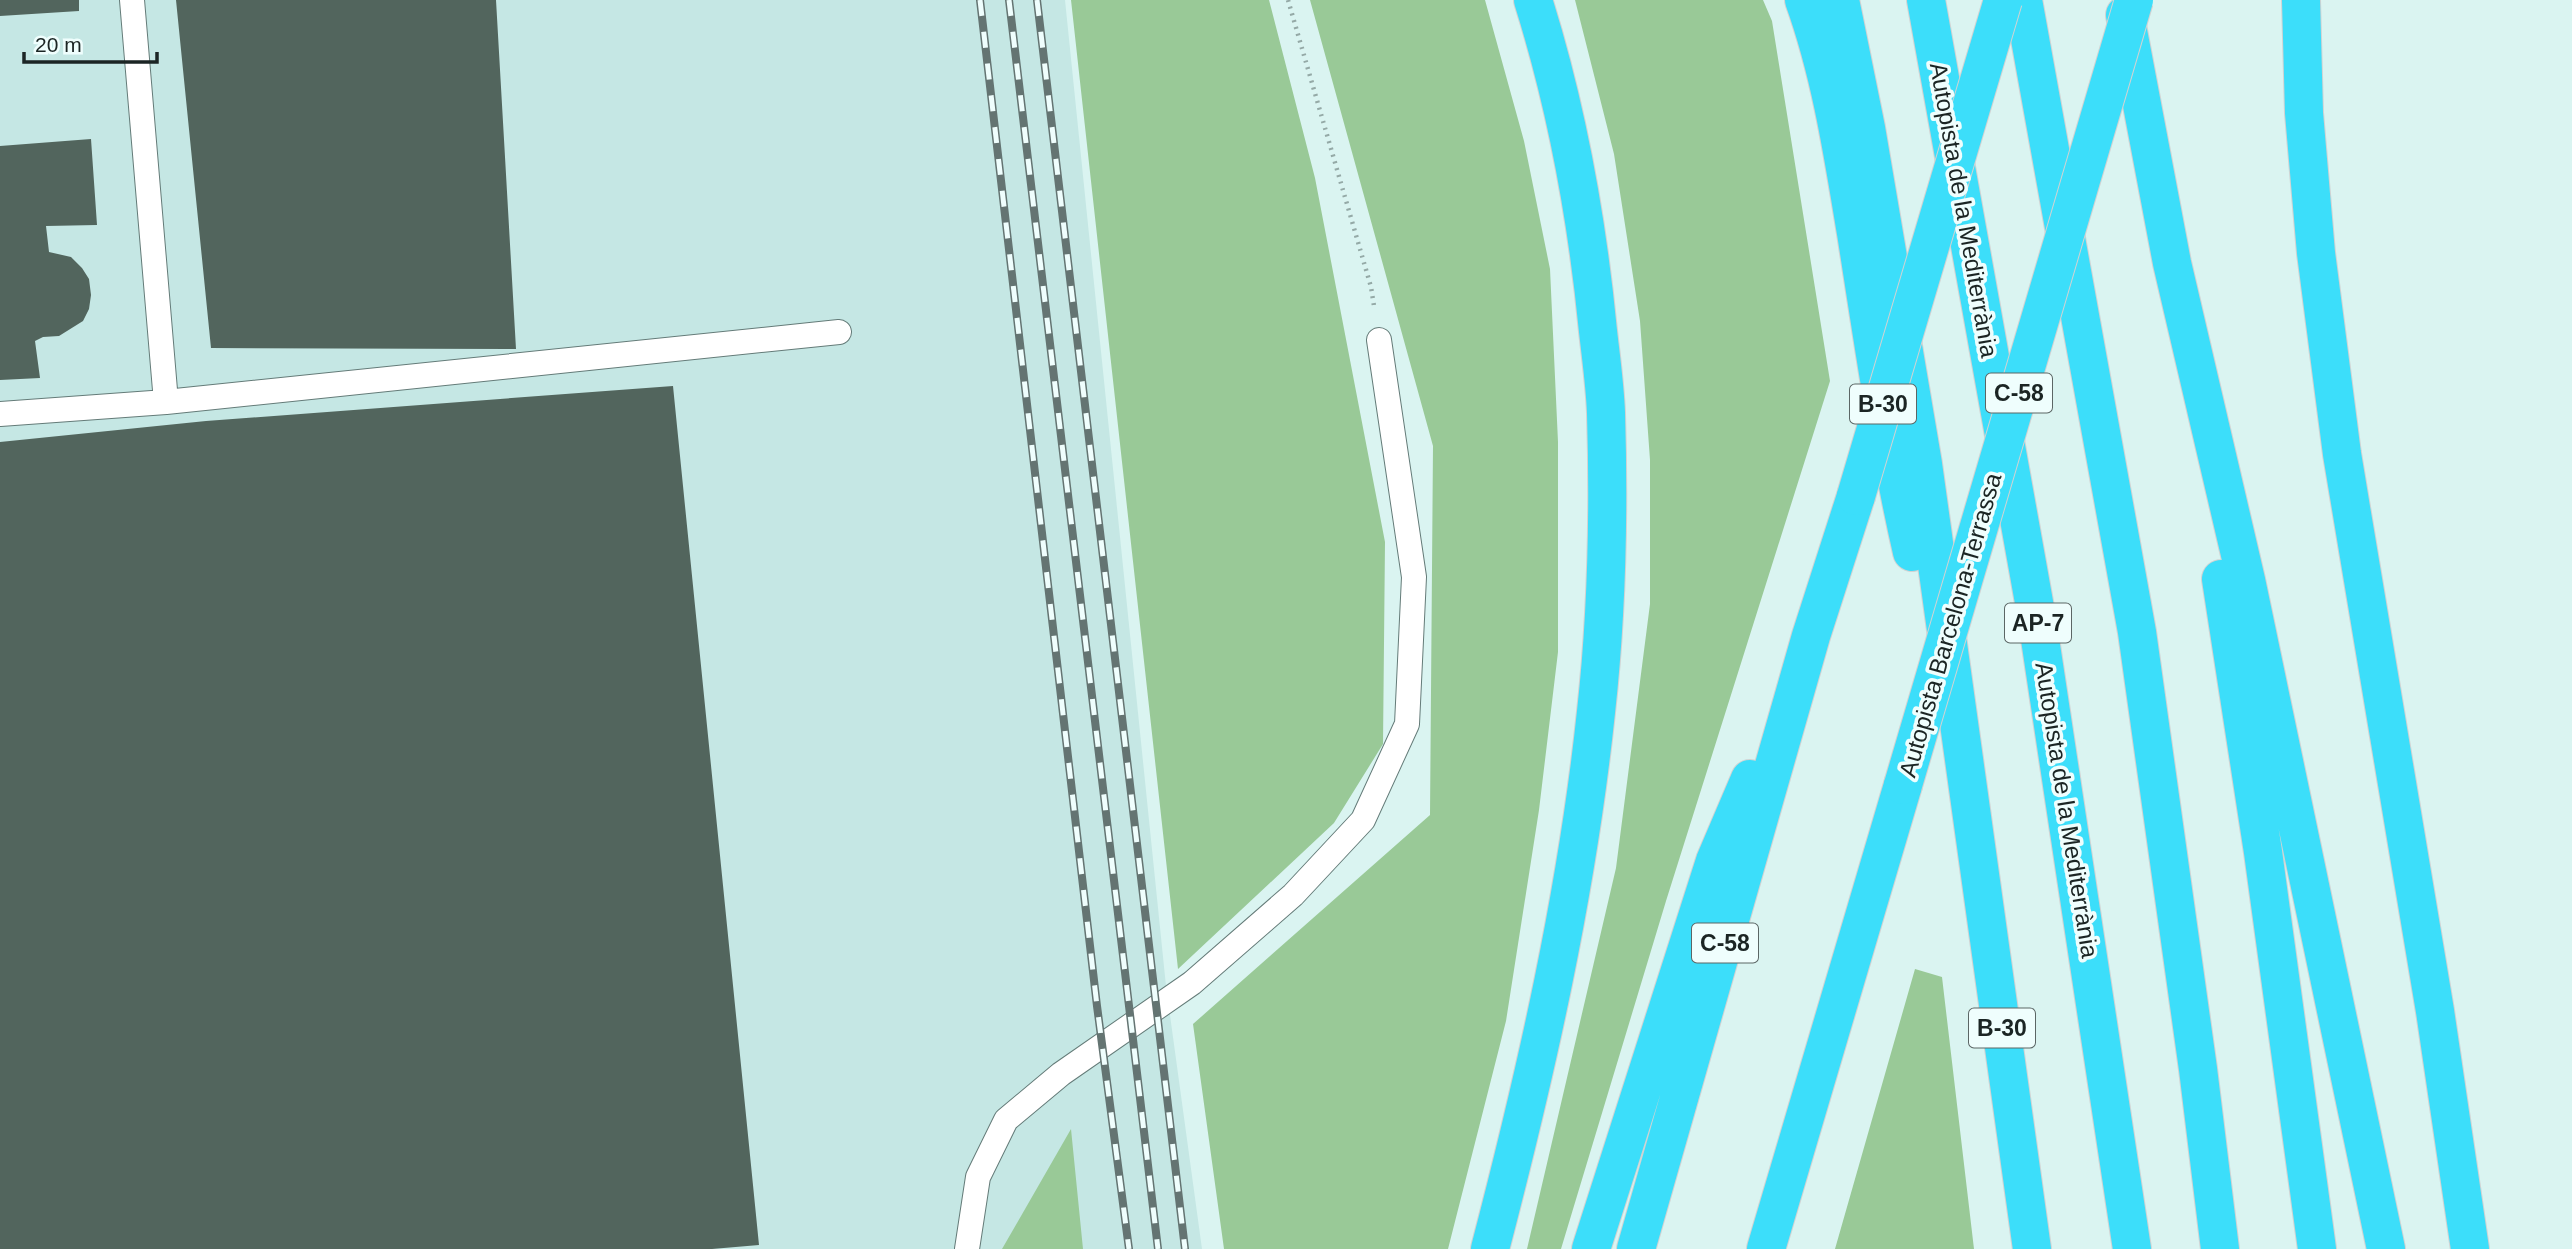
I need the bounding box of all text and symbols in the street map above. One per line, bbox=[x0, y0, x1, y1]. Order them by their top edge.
scale bar bbox=[24, 21, 158, 65]
text: 20 m bbox=[35, 33, 82, 56]
street label: Autopista de la Mediterrània bbox=[1925, 61, 2003, 360]
road number: C-58 bbox=[1986, 374, 2052, 412]
road number: B-30 bbox=[1850, 384, 1916, 424]
street label: Autopista Barcelona-Terrassa bbox=[1894, 469, 2007, 780]
road number: AP-7 bbox=[2005, 604, 2071, 642]
street label: Autopista de la Mediterrània bbox=[2030, 660, 2104, 960]
road number: C-58 bbox=[1692, 924, 1758, 962]
road number: B-30 bbox=[1969, 1009, 2035, 1048]

